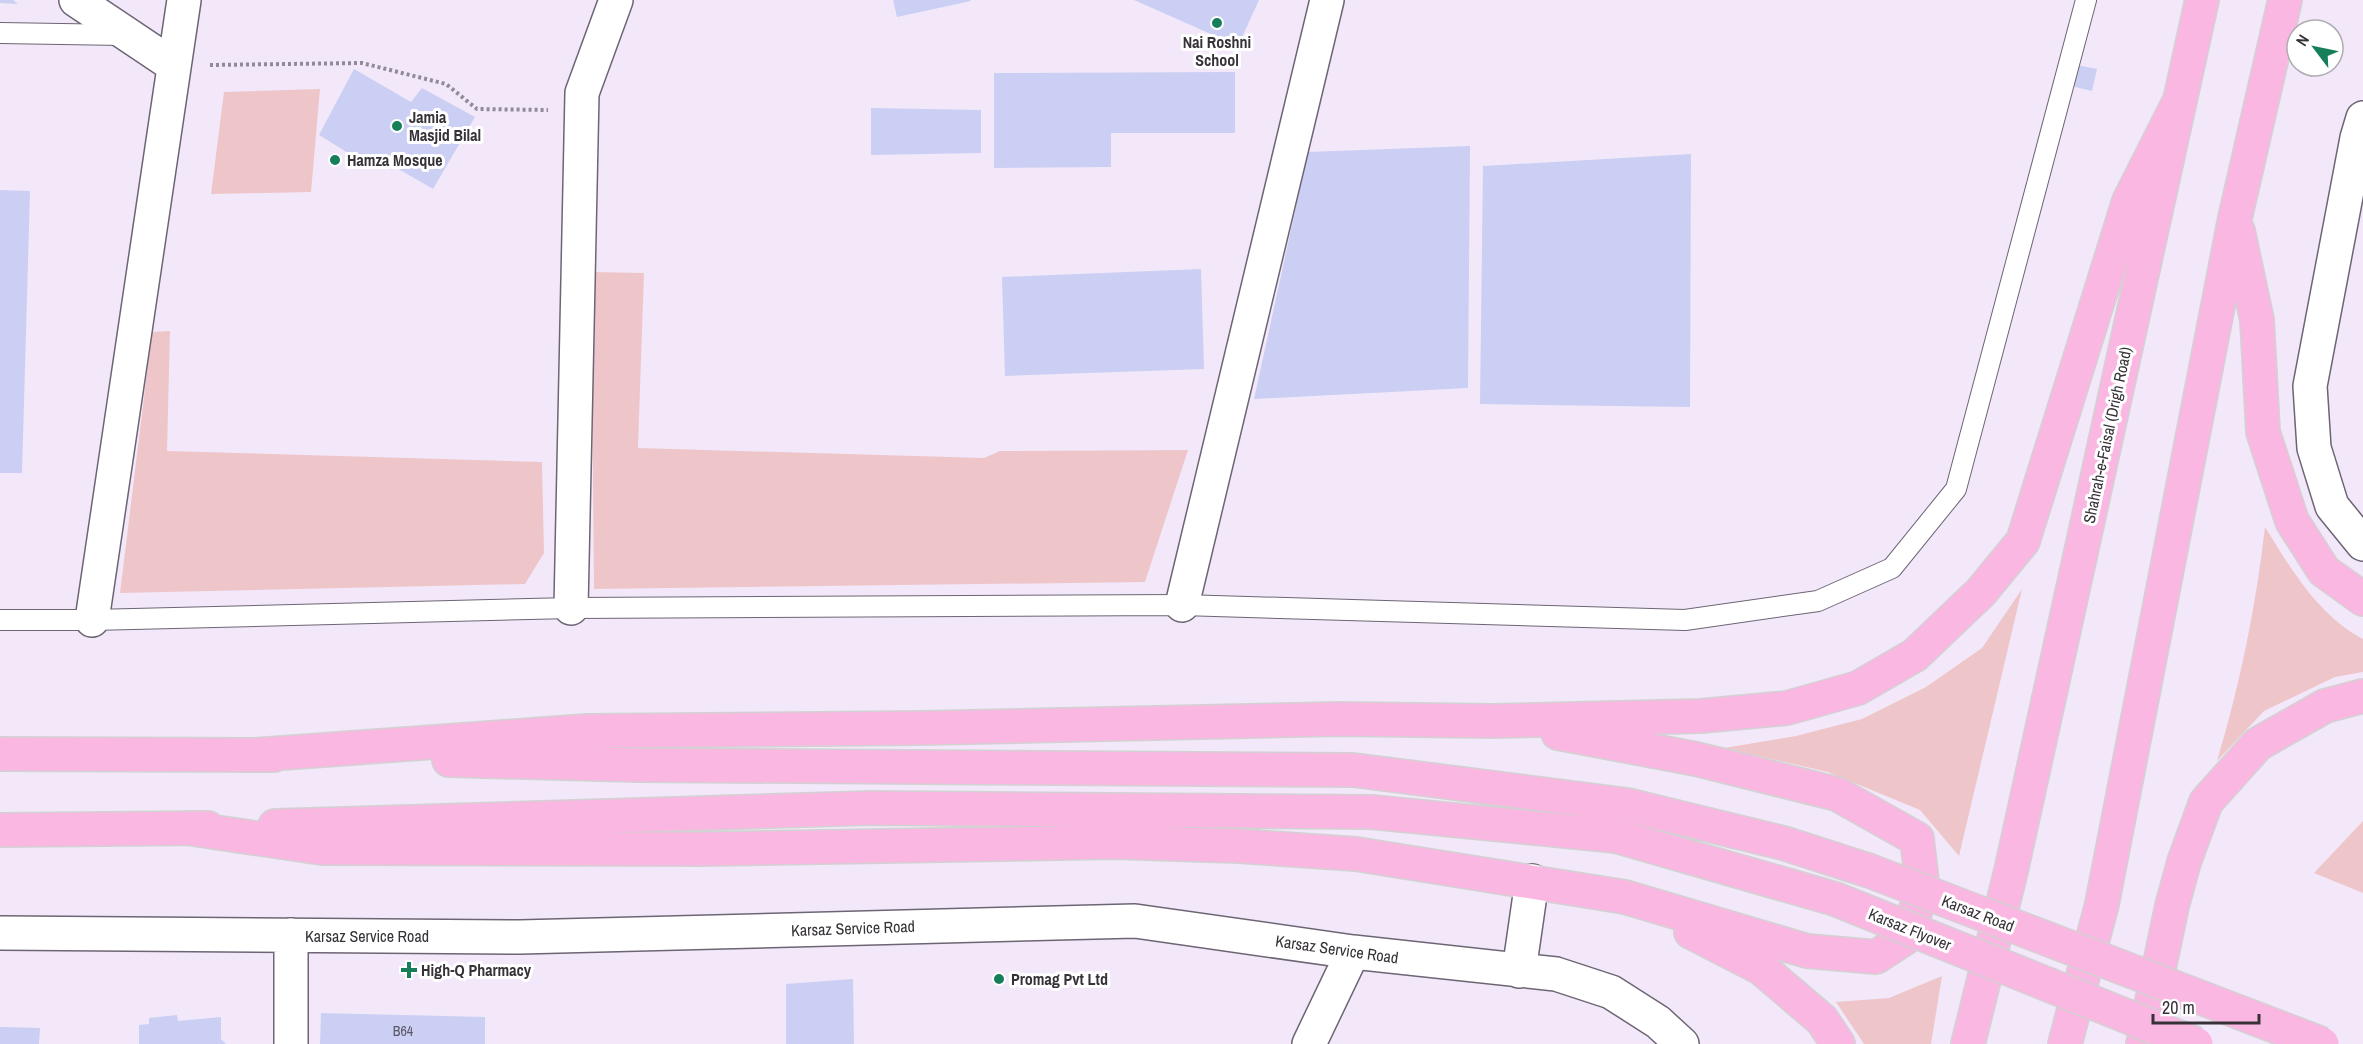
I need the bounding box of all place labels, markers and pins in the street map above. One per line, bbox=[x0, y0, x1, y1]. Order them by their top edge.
marker: Nai Roshni School bbox=[1210, 16, 1224, 30]
place label: Nai Roshni School bbox=[1183, 31, 1251, 71]
place label: Jamia Masjid Bilal bbox=[409, 106, 481, 146]
marker: Jamia Masjid Bilal bbox=[390, 119, 404, 133]
place label: Hamza Mosque bbox=[347, 149, 443, 171]
marker: Hamza Mosque bbox=[328, 153, 342, 167]
place label: High-Q Pharmacy bbox=[421, 959, 532, 981]
marker: High-Q Pharmacy bbox=[402, 963, 416, 977]
place label: Promag Pvt Ltd bbox=[1011, 968, 1108, 990]
marker: Promag Pvt Ltd bbox=[992, 972, 1006, 986]

